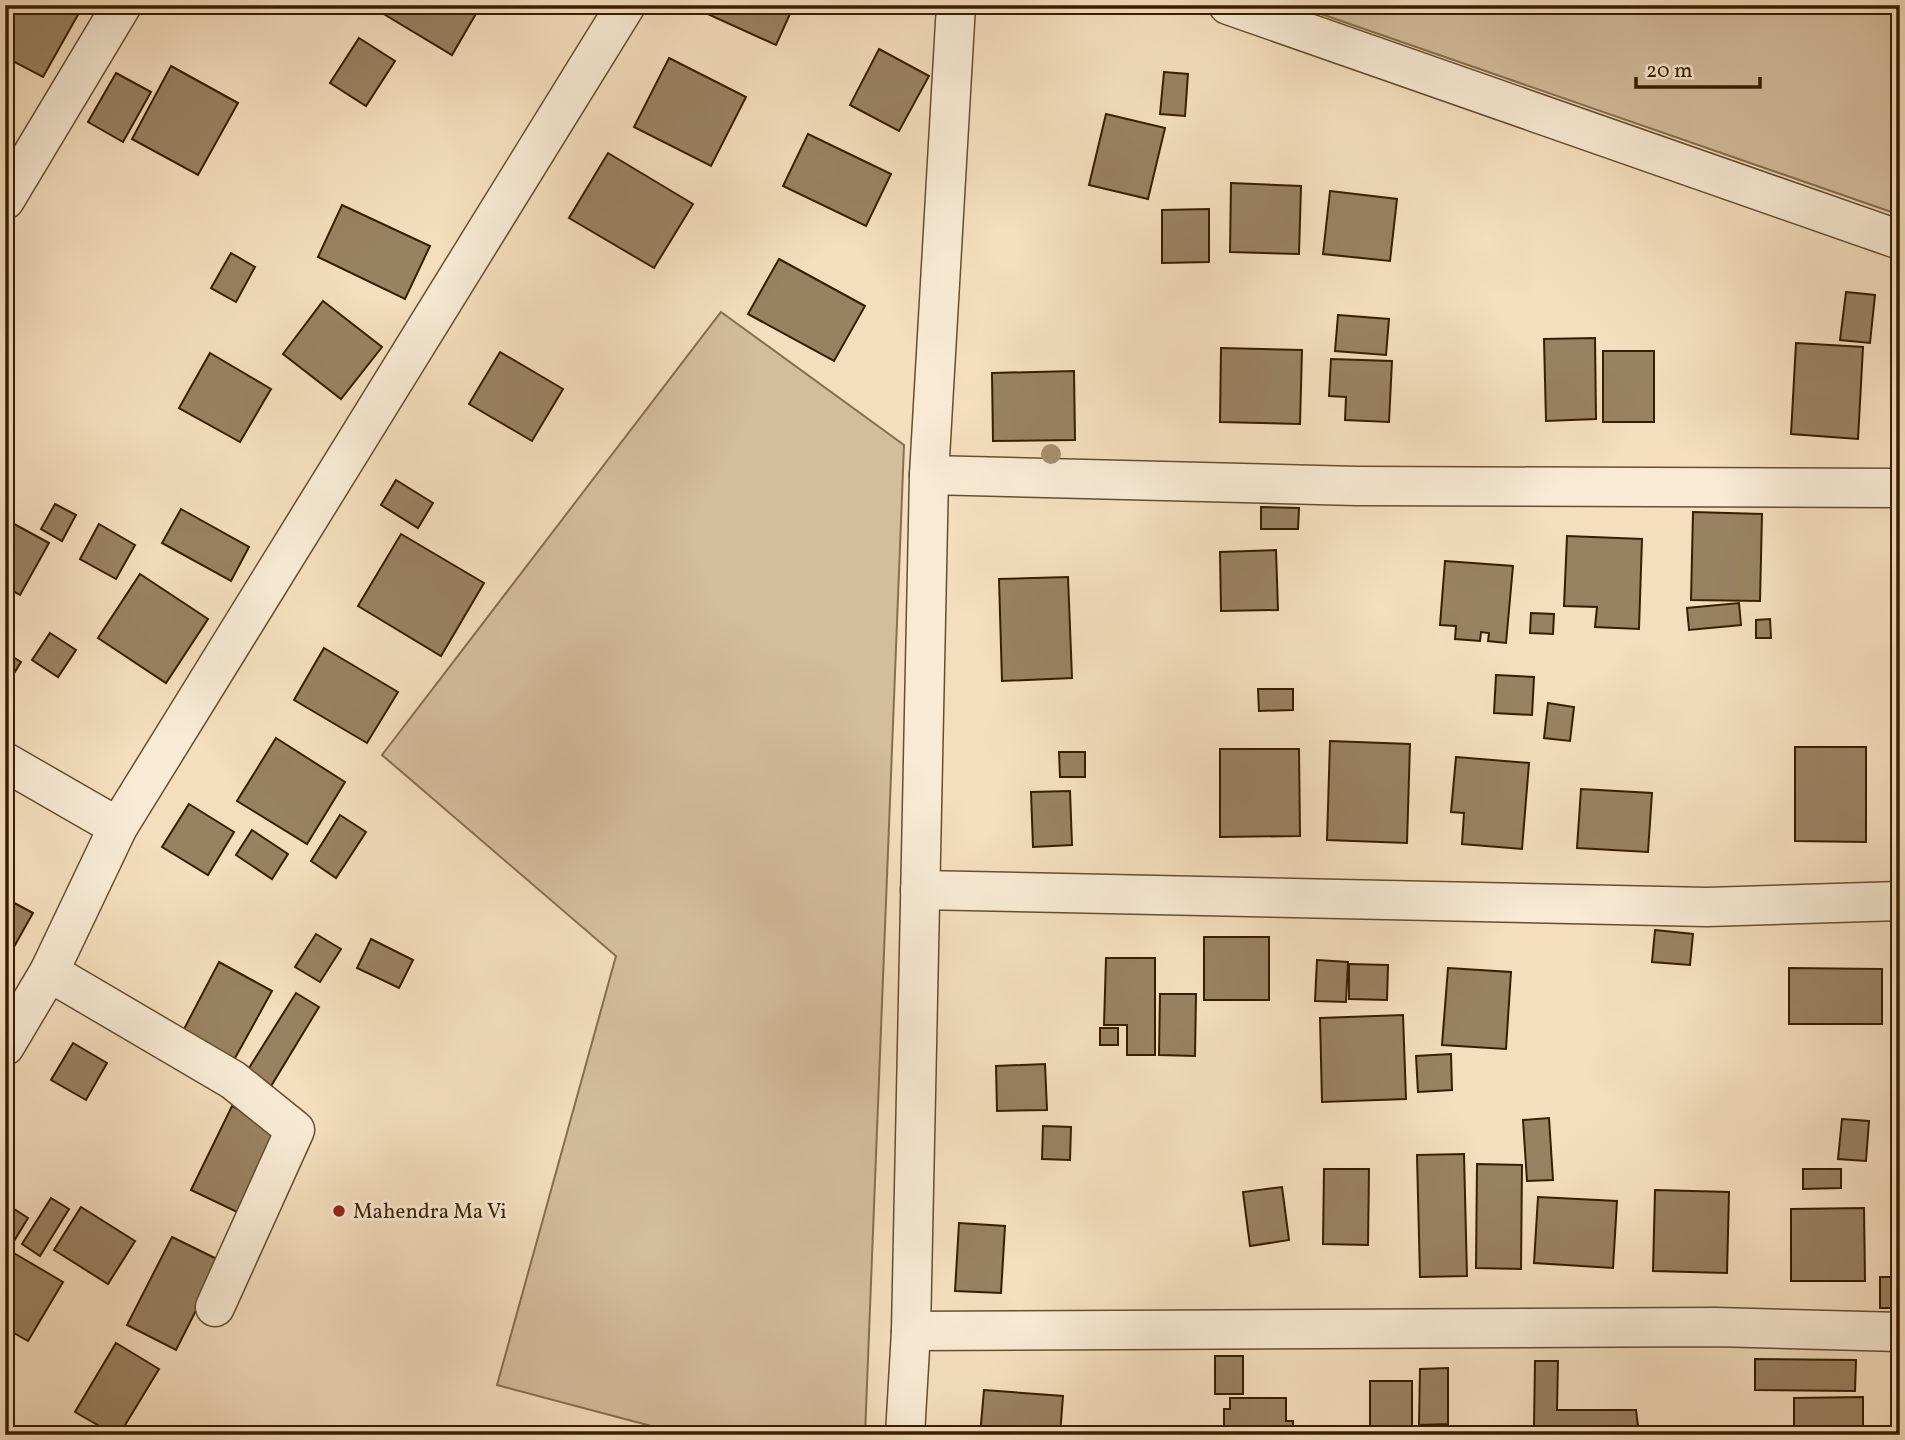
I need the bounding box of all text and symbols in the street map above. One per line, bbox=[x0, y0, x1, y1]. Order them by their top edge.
scale bar bbox=[1636, 46, 1760, 90]
text: 20 m bbox=[1646, 57, 1692, 86]
place label: Mahendra Ma Vi bbox=[353, 1198, 507, 1227]
marker: Mahendra Ma Vi bbox=[331, 1203, 347, 1219]

